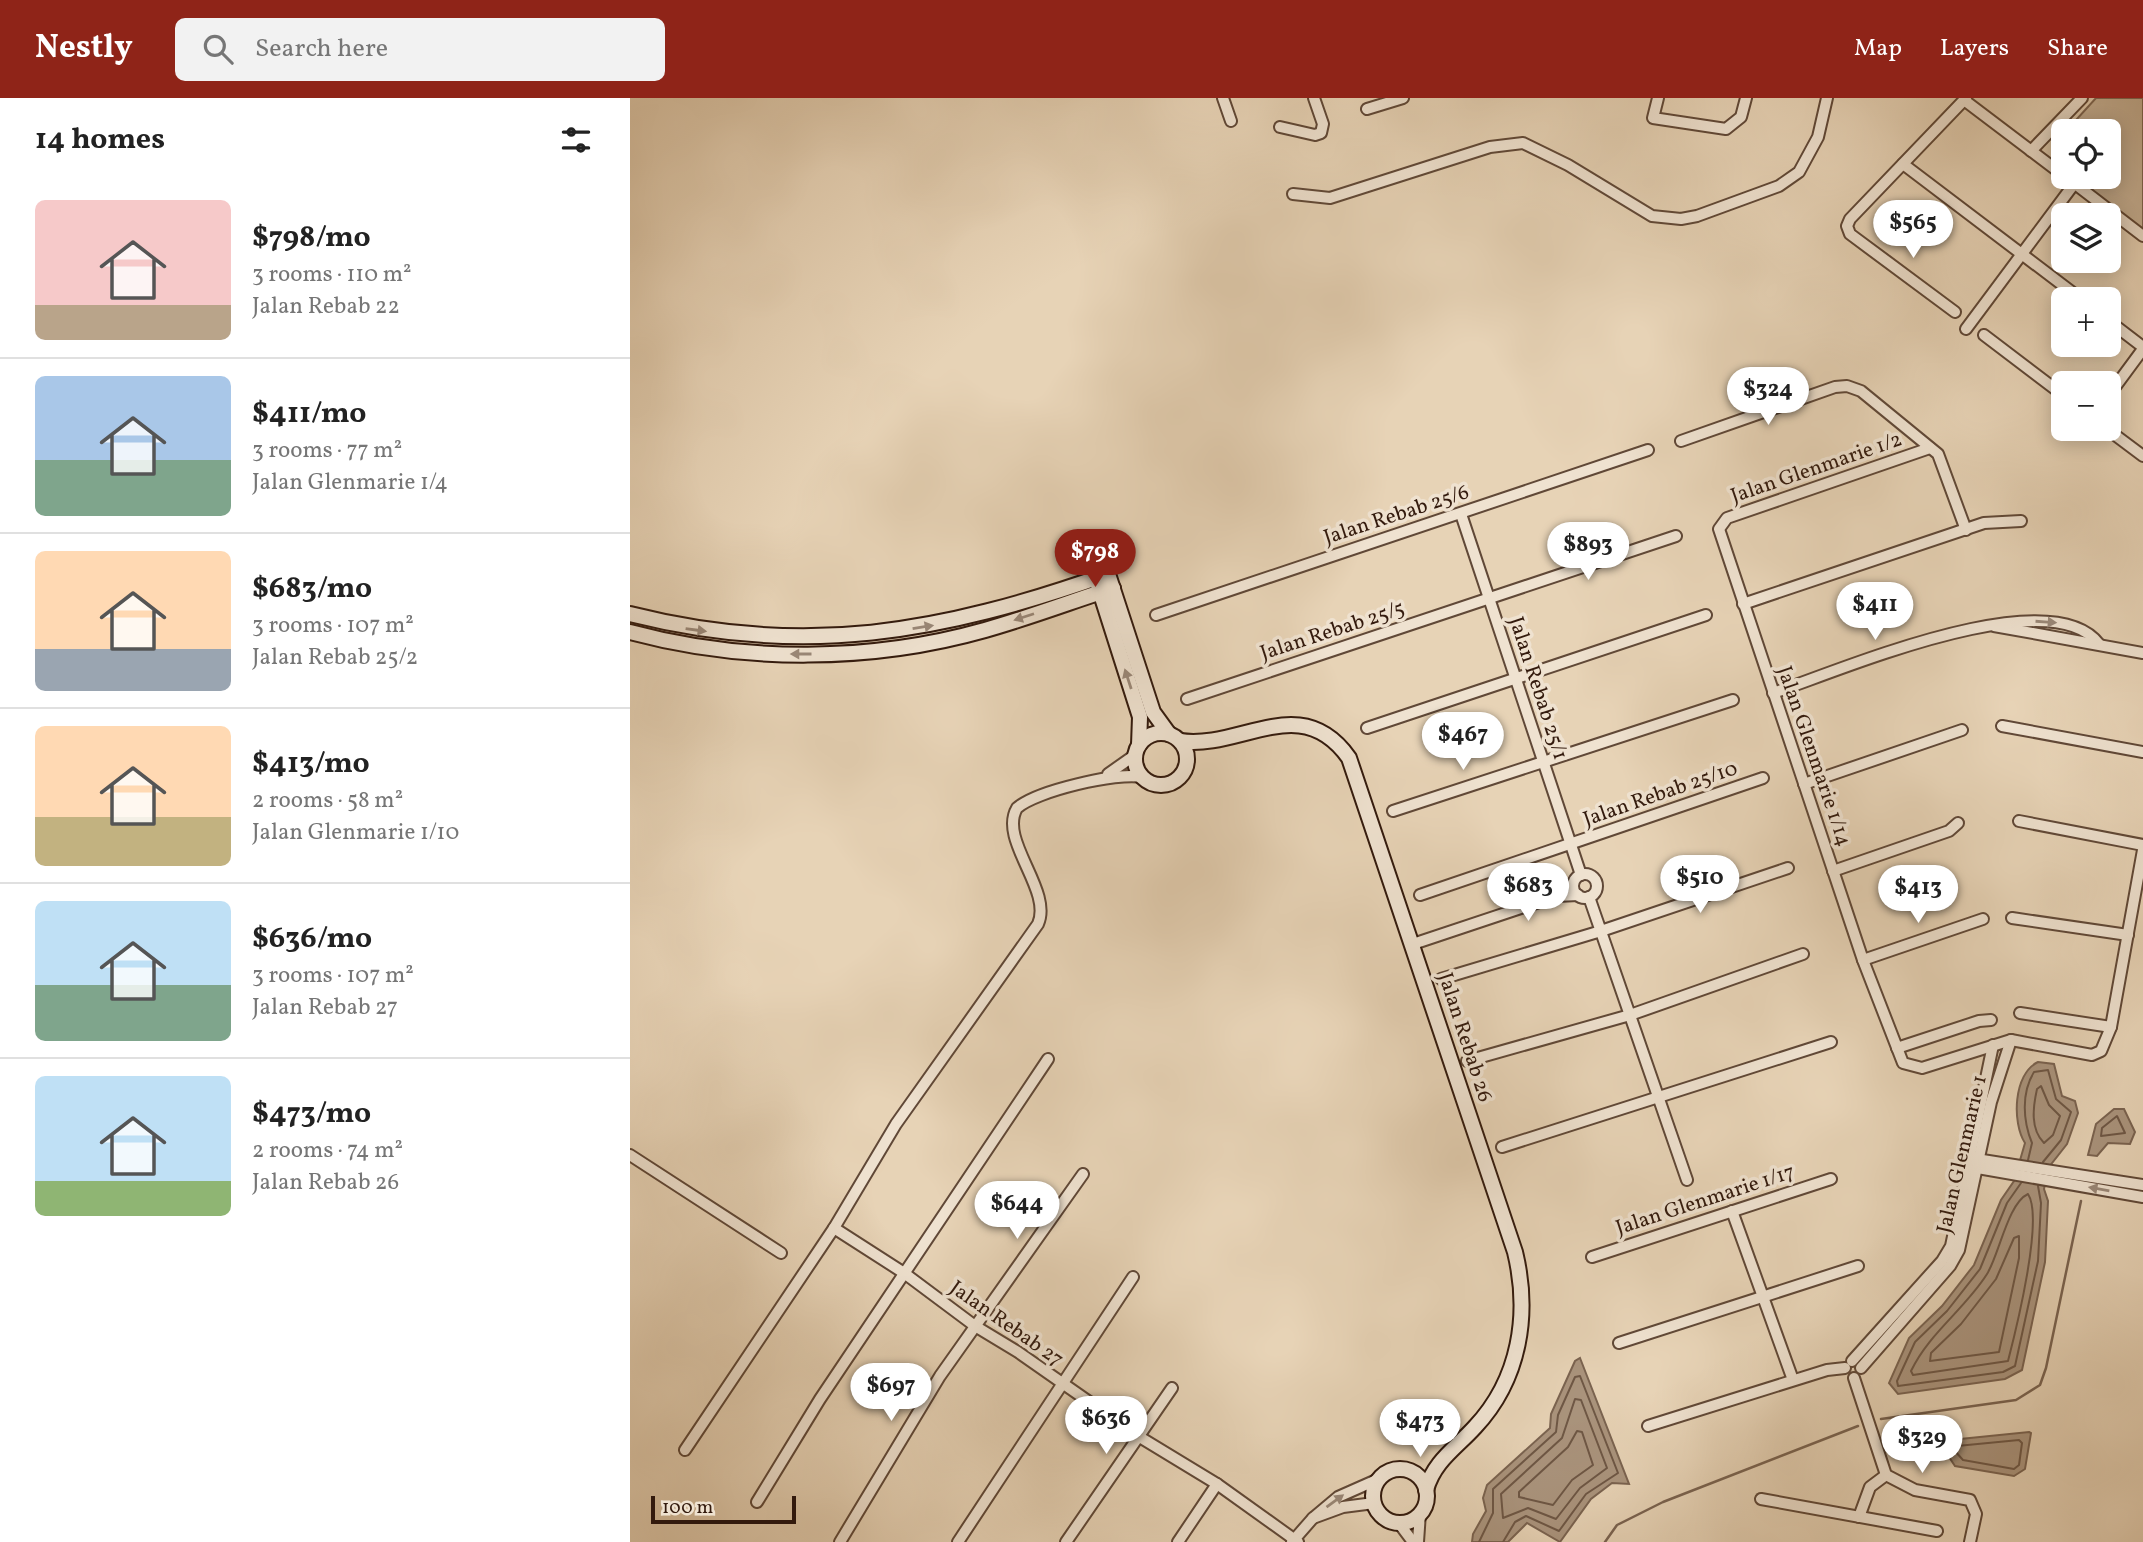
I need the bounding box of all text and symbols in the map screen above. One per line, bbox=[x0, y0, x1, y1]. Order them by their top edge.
search box bbox=[175, 18, 665, 81]
text: Nestly bbox=[35, 26, 133, 72]
icon: search bbox=[199, 30, 237, 68]
text: Search here bbox=[255, 31, 388, 67]
text: Map bbox=[1854, 32, 1902, 66]
text: Layers bbox=[1940, 32, 2009, 66]
text: Share bbox=[2047, 32, 2108, 66]
text: 14 homes bbox=[35, 119, 165, 161]
map controls bbox=[2051, 119, 2121, 441]
button: locate bbox=[2051, 119, 2121, 189]
icon: filters bbox=[557, 121, 595, 159]
pin: $565 bbox=[1872, 200, 1954, 260]
button: layers bbox=[2051, 203, 2121, 273]
text: $565 bbox=[1889, 207, 1937, 239]
text: $798/mo bbox=[252, 217, 371, 259]
icon: home bbox=[91, 228, 175, 312]
text: 3 rooms · 110 m² bbox=[252, 259, 412, 291]
button: + bbox=[2051, 287, 2121, 357]
text: Jalan Rebab 22 bbox=[252, 291, 400, 323]
pin: $324 bbox=[1727, 368, 1809, 427]
button: − bbox=[2051, 371, 2121, 441]
text: $324 bbox=[1743, 374, 1793, 406]
text: $411/mo bbox=[252, 393, 366, 435]
icon: home bbox=[91, 404, 175, 488]
street label: Jalan Glenmarie 1/2 bbox=[1727, 426, 1906, 511]
text: 3 rooms · 77 m² bbox=[252, 435, 402, 467]
text: Jalan Glenmarie 1/4 bbox=[252, 467, 448, 499]
street label: Jalan Rebab 25/6 bbox=[1320, 478, 1473, 553]
pin: $893 bbox=[1547, 522, 1629, 582]
text: $893 bbox=[1563, 529, 1613, 561]
pin: $798 bbox=[1054, 530, 1136, 589]
text: $798 bbox=[1071, 536, 1119, 568]
text: $683/mo bbox=[252, 568, 372, 610]
icon: home bbox=[91, 579, 175, 663]
pin: $411 bbox=[1834, 582, 1916, 642]
text: $411 bbox=[1852, 589, 1898, 621]
street label: Jalan Rebab 25/5 bbox=[1257, 594, 1408, 668]
text: 3 rooms · 107 m² bbox=[252, 610, 414, 642]
one-way arrow bbox=[1014, 612, 1035, 623]
street label: Jalan Rebab 25/1 bbox=[1501, 613, 1574, 764]
one-way arrow bbox=[2035, 617, 2057, 628]
one-way arrow bbox=[912, 621, 934, 632]
one-way arrow bbox=[686, 625, 708, 636]
text: Jalan Rebab 25/2 bbox=[252, 642, 418, 674]
one-way arrow bbox=[790, 648, 812, 660]
street label: Jalan Glenmarie 1/14 bbox=[1769, 662, 1858, 851]
one-way arrow bbox=[1122, 668, 1133, 689]
pin: $467 bbox=[1422, 712, 1504, 772]
text: $467 bbox=[1438, 719, 1488, 751]
text: $413/mo bbox=[252, 743, 370, 785]
icon: home bbox=[91, 754, 175, 838]
street label: Jalan Rebab 25/10 bbox=[1579, 754, 1742, 834]
text: 2 rooms · 58 m² bbox=[252, 785, 403, 817]
text: Jalan Glenmarie 1/10 bbox=[252, 817, 459, 849]
pin: $510 bbox=[1659, 856, 1741, 915]
text: $510 bbox=[1676, 862, 1724, 894]
pin: $683 bbox=[1487, 864, 1569, 923]
pin: $413 bbox=[1877, 866, 1959, 925]
text: $683 bbox=[1503, 870, 1553, 902]
text: $413 bbox=[1894, 872, 1942, 904]
text: $636/mo bbox=[252, 918, 372, 960]
icon: home bbox=[91, 929, 175, 1013]
text: 3 rooms · 107 m² bbox=[252, 960, 414, 992]
street label: Jalan Rebab 26 bbox=[1430, 969, 1499, 1106]
text: Jalan Rebab 27 bbox=[252, 992, 398, 1024]
street label: Jalan Glenmarie 1 bbox=[1930, 1072, 1995, 1236]
text: $473/mo bbox=[252, 1093, 371, 1135]
icon: home bbox=[91, 1104, 175, 1188]
text: 2 rooms · 74 m² bbox=[252, 1135, 403, 1167]
street label: Jalan Glenmarie 1/17 bbox=[1612, 1158, 1799, 1243]
text: Jalan Rebab 26 bbox=[252, 1167, 399, 1199]
pin: $644 bbox=[976, 1182, 1058, 1241]
one-way arrow bbox=[2088, 1184, 2110, 1195]
text: $644 bbox=[990, 1188, 1044, 1220]
street label: Jalan Rebab 27 bbox=[943, 1274, 1069, 1374]
pin: $697 bbox=[850, 1364, 932, 1423]
text: $697 bbox=[866, 1370, 916, 1402]
pin: $636 bbox=[1065, 1396, 1147, 1456]
pin: $473 bbox=[1379, 1400, 1461, 1459]
text: $636 bbox=[1081, 1403, 1131, 1435]
text: $473 bbox=[1396, 1406, 1444, 1438]
pin: $329 bbox=[1881, 1416, 1963, 1475]
text: $329 bbox=[1897, 1422, 1947, 1454]
scale bar bbox=[651, 1493, 796, 1525]
one-way arrow bbox=[1326, 1494, 1344, 1508]
text: 100 m bbox=[662, 1495, 713, 1521]

